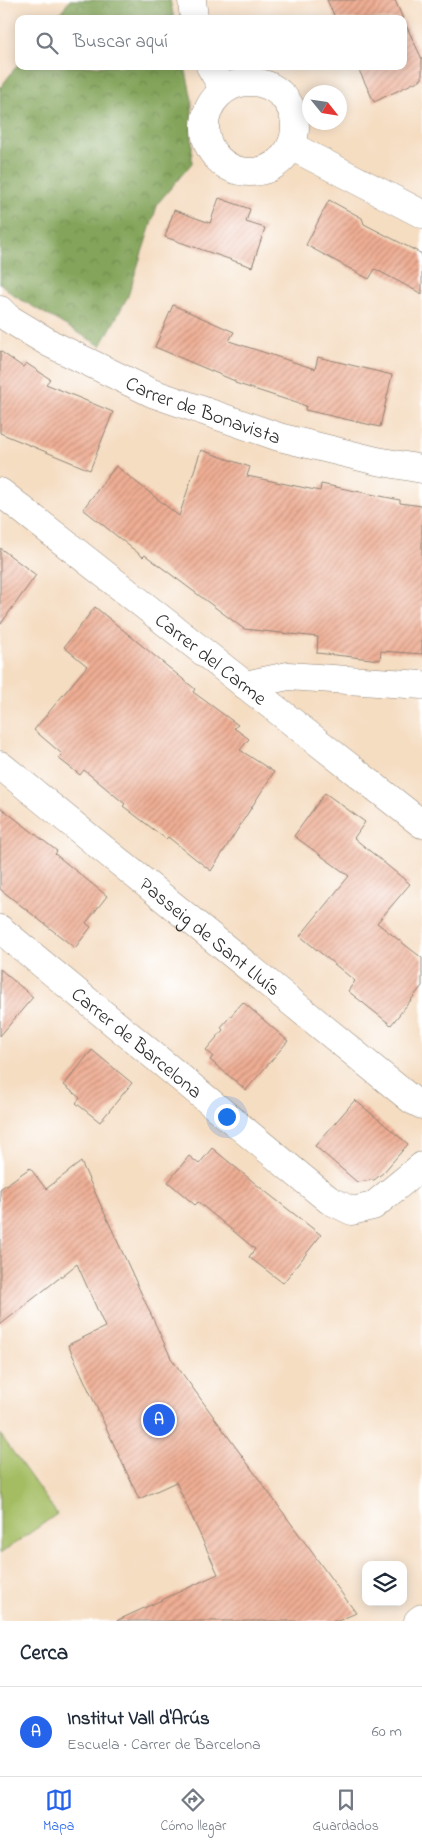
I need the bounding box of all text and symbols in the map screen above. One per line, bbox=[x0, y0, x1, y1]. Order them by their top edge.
search box bbox=[15, 15, 407, 70]
icon: search bbox=[33, 29, 61, 57]
text: Buscar aquí bbox=[73, 29, 168, 56]
north arrow bbox=[302, 85, 347, 130]
street label: Carrer de Bonavista bbox=[120, 370, 284, 454]
street label: Carrer del Carme bbox=[148, 607, 272, 714]
street label: Passeig de Sant Lluís bbox=[132, 872, 286, 1004]
street label: Carrer de Barcelona bbox=[64, 981, 208, 1107]
your location bbox=[214, 1104, 240, 1130]
pin: A bbox=[143, 1401, 175, 1439]
map controls bbox=[362, 1561, 407, 1606]
button: layers bbox=[362, 1561, 407, 1606]
text: Cerca bbox=[20, 1639, 68, 1669]
text: Institut Vall d'Arús bbox=[67, 1706, 210, 1733]
text: A bbox=[31, 1720, 41, 1744]
text: 60 m bbox=[372, 1720, 402, 1744]
text: Escuela · Carrer de Barcelona bbox=[67, 1733, 261, 1757]
tab: Mapa bbox=[43, 1786, 74, 1837]
tab: Cómo llegar bbox=[161, 1786, 226, 1837]
tab: Guardados bbox=[313, 1786, 379, 1837]

